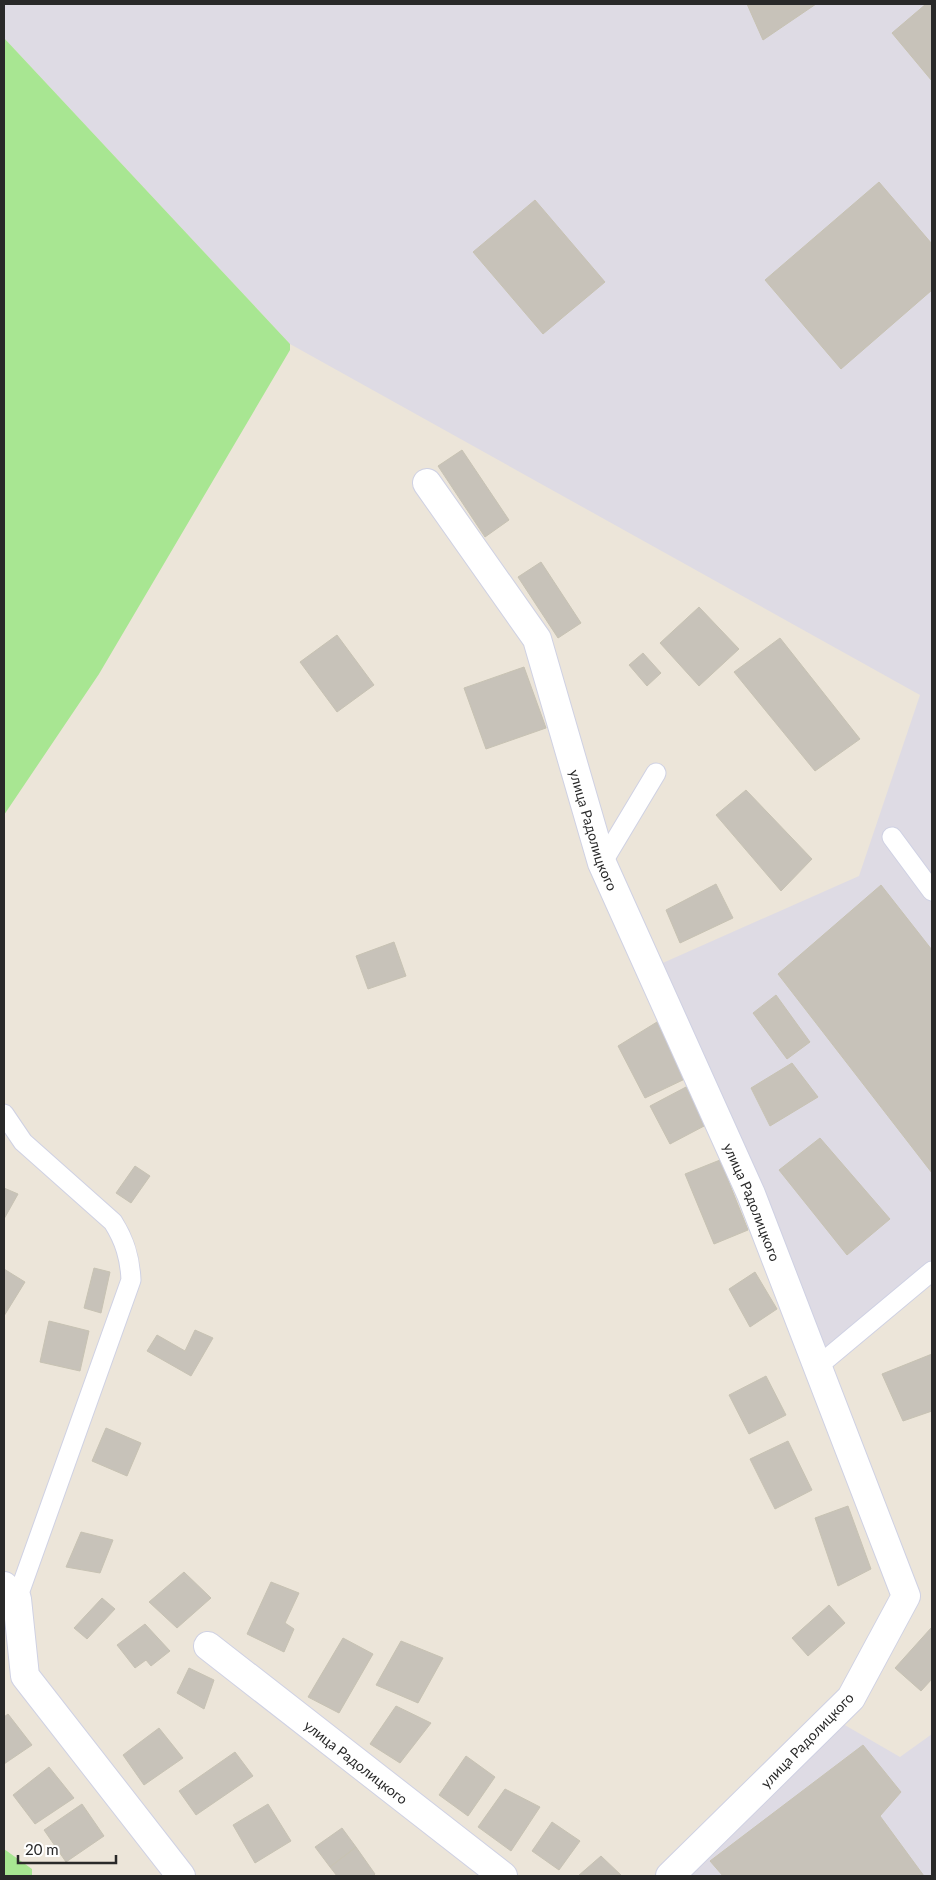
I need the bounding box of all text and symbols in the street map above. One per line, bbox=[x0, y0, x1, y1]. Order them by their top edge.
street label: улица Радолицкого bbox=[567, 767, 622, 893]
street label: улица Радолицкого bbox=[721, 1140, 785, 1263]
street label: улица Радолицкого bbox=[757, 1689, 857, 1791]
street label: улица Радолицкого bbox=[301, 1716, 411, 1807]
scale bar bbox=[18, 1832, 115, 1864]
text: 20 m bbox=[25, 1840, 59, 1858]

